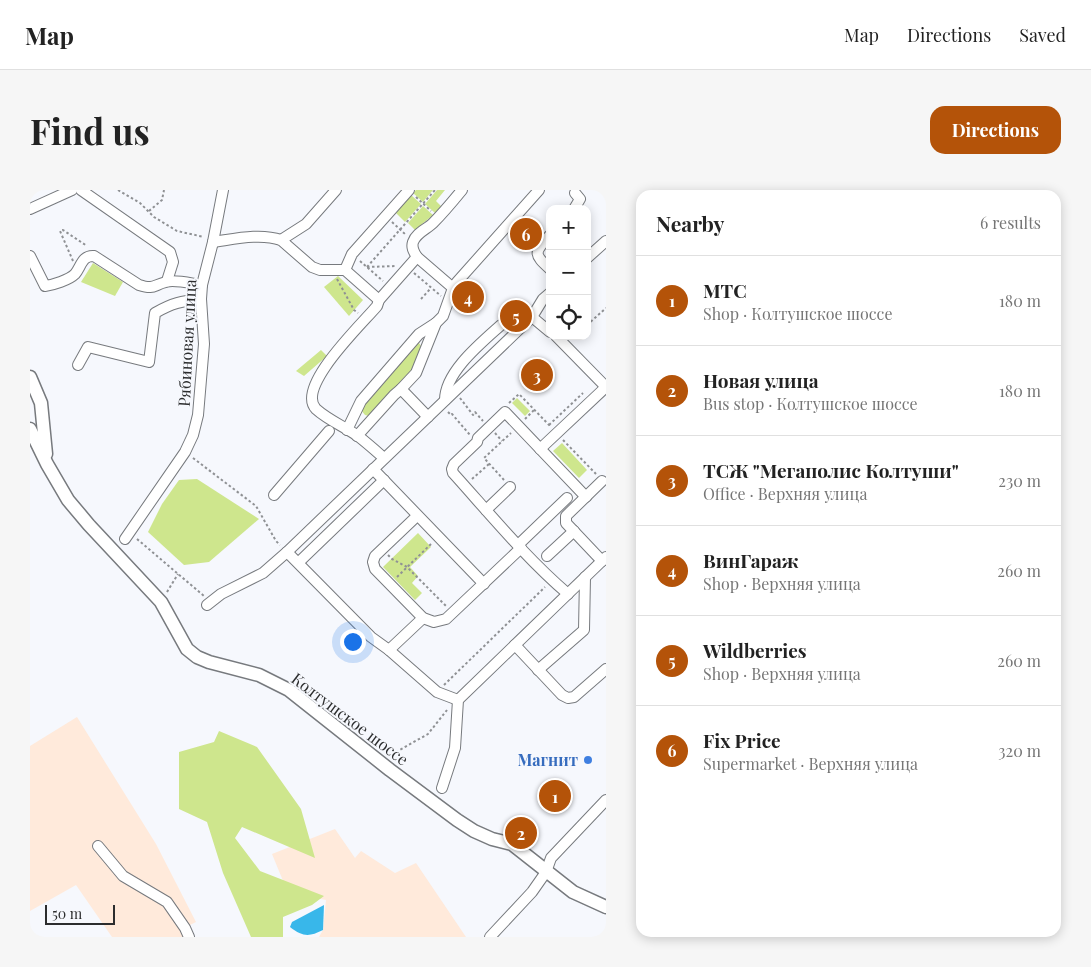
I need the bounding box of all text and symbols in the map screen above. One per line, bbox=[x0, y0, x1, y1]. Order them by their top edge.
text: Map bbox=[25, 19, 74, 51]
text: Map bbox=[844, 23, 879, 47]
text: Directions bbox=[907, 23, 991, 47]
text: Saved bbox=[1019, 23, 1066, 47]
button: Directions bbox=[930, 106, 1061, 154]
text: Find us bbox=[30, 107, 150, 154]
map controls bbox=[546, 205, 591, 340]
button: + bbox=[546, 205, 591, 250]
text: Nearby bbox=[656, 209, 725, 237]
text: 6 results bbox=[980, 212, 1041, 233]
pin: 6 bbox=[510, 215, 542, 253]
button: − bbox=[546, 250, 591, 295]
text: МТС bbox=[703, 277, 747, 303]
pin: 4 bbox=[452, 278, 484, 316]
street label: Рябиновая улица bbox=[173, 279, 200, 407]
text: 1 bbox=[669, 290, 675, 311]
text: 180 m bbox=[999, 290, 1041, 311]
button: locate bbox=[546, 295, 591, 340]
pin: 5 bbox=[500, 297, 532, 335]
text: Shop · Колтушское шоссе bbox=[703, 303, 893, 324]
pin: 3 bbox=[521, 356, 553, 394]
text: Новая улица bbox=[703, 367, 819, 393]
text: 2 bbox=[668, 380, 676, 401]
text: 180 m bbox=[999, 380, 1041, 401]
text: Bus stop · Колтушское шоссе bbox=[703, 393, 918, 414]
text: ТСЖ "Мегаполис Колтуши" bbox=[703, 457, 959, 483]
text: 3 bbox=[668, 470, 676, 491]
text: 230 m bbox=[998, 470, 1041, 491]
text: Office · Верхняя улица bbox=[703, 483, 867, 504]
text: ВинГараж bbox=[703, 547, 799, 573]
text: 4 bbox=[668, 560, 676, 581]
text: 260 m bbox=[997, 560, 1041, 581]
text: Shop · Верхняя улица bbox=[703, 573, 861, 594]
your location bbox=[340, 629, 366, 655]
text: Wildberries bbox=[703, 637, 807, 663]
text: 5 bbox=[668, 650, 676, 671]
text: 260 m bbox=[997, 650, 1041, 671]
text: Shop · Верхняя улица bbox=[703, 663, 861, 684]
street label: Колтушское шоссе bbox=[288, 668, 413, 769]
text: Fix Price bbox=[703, 727, 781, 753]
text: 6 bbox=[668, 740, 676, 761]
text: 320 m bbox=[998, 740, 1041, 761]
place label: Магнит bbox=[518, 749, 578, 770]
text: Supermarket · Верхняя улица bbox=[703, 753, 918, 774]
marker: Магнит bbox=[582, 754, 594, 766]
pin: 1 bbox=[539, 777, 571, 815]
pin: 2 bbox=[505, 814, 537, 852]
scale bar bbox=[45, 902, 115, 925]
text: 50 m bbox=[52, 904, 82, 923]

